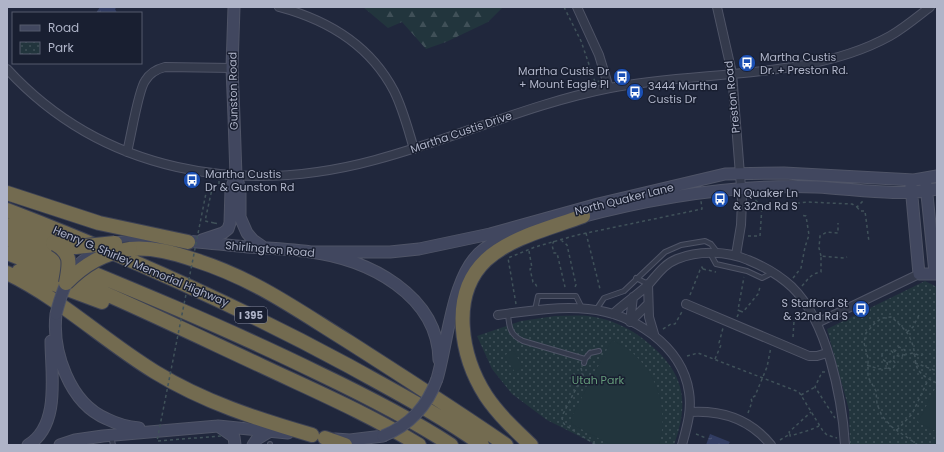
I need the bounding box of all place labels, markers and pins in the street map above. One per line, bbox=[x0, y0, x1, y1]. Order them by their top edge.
place label: Martha Custis Dr. + Preston Rd. bbox=[760, 49, 848, 78]
bus stop icon: Martha Custis Dr. + Preston Rd. bbox=[737, 53, 757, 73]
place label: Martha Custis Dr + Mount Eagle Pl bbox=[518, 63, 609, 92]
bus stop icon: Martha Custis Dr + Mount Eagle Pl bbox=[612, 67, 632, 87]
place label: 3444 Martha Custis Dr bbox=[648, 78, 718, 107]
bus stop icon: 3444 Martha Custis Dr bbox=[625, 82, 645, 102]
place label: Martha Custis Dr & Gunston Rd bbox=[205, 166, 294, 195]
bus stop icon: Martha Custis Dr & Gunston Rd bbox=[182, 170, 202, 190]
place label: N Quaker Ln & 32nd Rd S bbox=[733, 185, 798, 214]
bus stop icon: N Quaker Ln & 32nd Rd S bbox=[710, 189, 730, 209]
place label: S Stafford St & 32nd Rd S bbox=[781, 295, 848, 324]
bus stop icon: S Stafford St & 32nd Rd S bbox=[851, 299, 871, 319]

